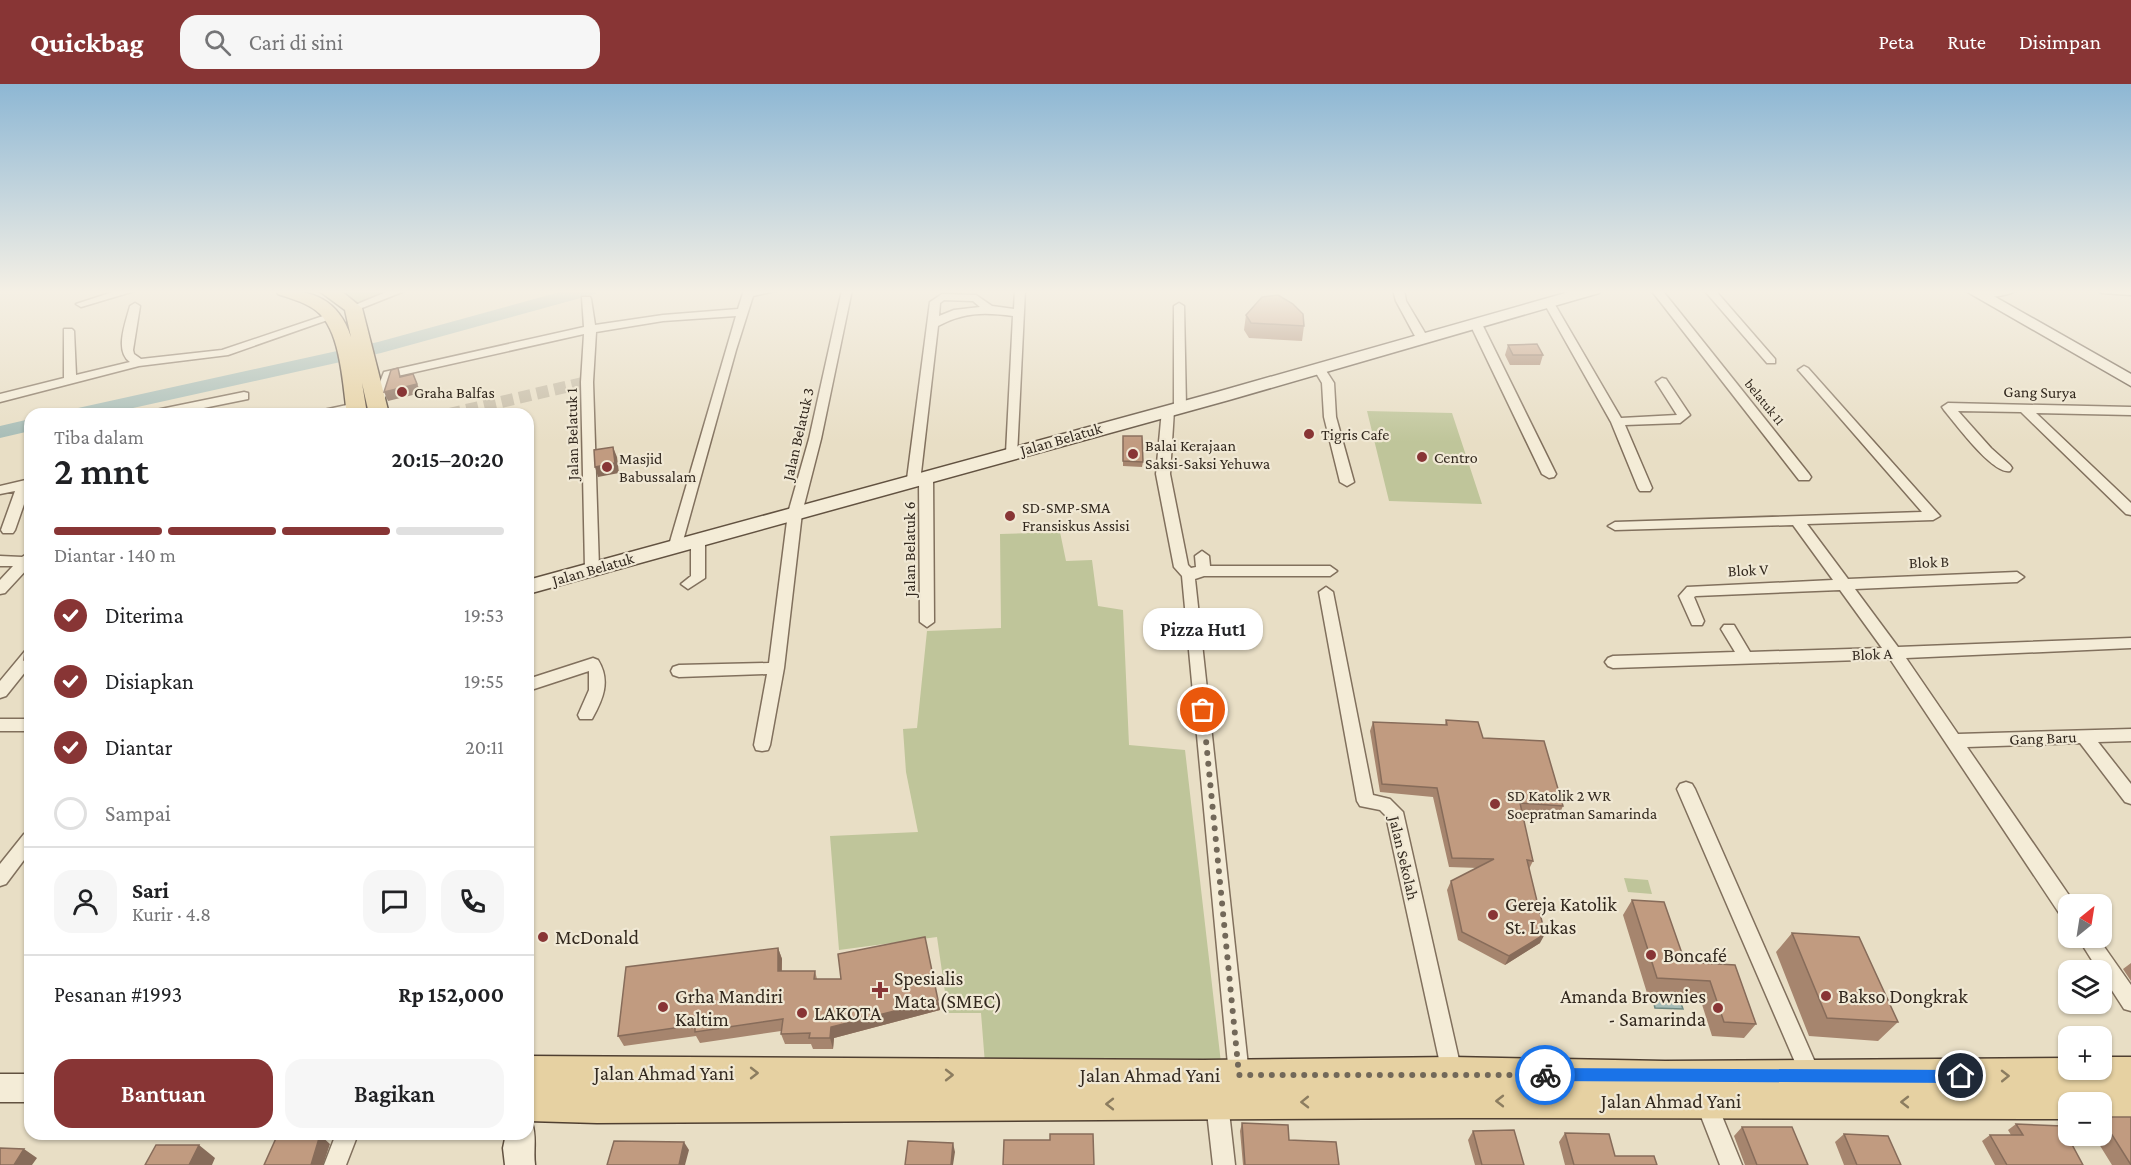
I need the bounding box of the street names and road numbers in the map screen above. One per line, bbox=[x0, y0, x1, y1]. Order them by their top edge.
street label: belatuk 11 bbox=[1742, 376, 1788, 428]
street label: Gang Surya bbox=[2003, 383, 2077, 402]
street label: Jalan Belatuk 3 bbox=[779, 386, 818, 484]
street label: Jalan Belatuk 1 bbox=[563, 388, 582, 482]
street label: Jalan Belatuk bbox=[1016, 419, 1104, 460]
street label: Jalan Belatuk 6 bbox=[901, 501, 919, 599]
street label: Jalan Belatuk bbox=[548, 549, 636, 590]
street label: Blok B bbox=[1909, 553, 1950, 571]
street label: Blok V bbox=[1727, 560, 1770, 580]
street label: Blok A bbox=[1851, 645, 1894, 663]
street label: Gang Baru bbox=[2009, 728, 2077, 749]
street label: Jalan Sekolah bbox=[1385, 812, 1422, 902]
street label: Jalan Ahmad Yani bbox=[592, 1062, 734, 1085]
street label: Jalan Ahmad Yani bbox=[1078, 1064, 1220, 1087]
street label: Jalan Ahmad Yani bbox=[1599, 1090, 1741, 1113]

